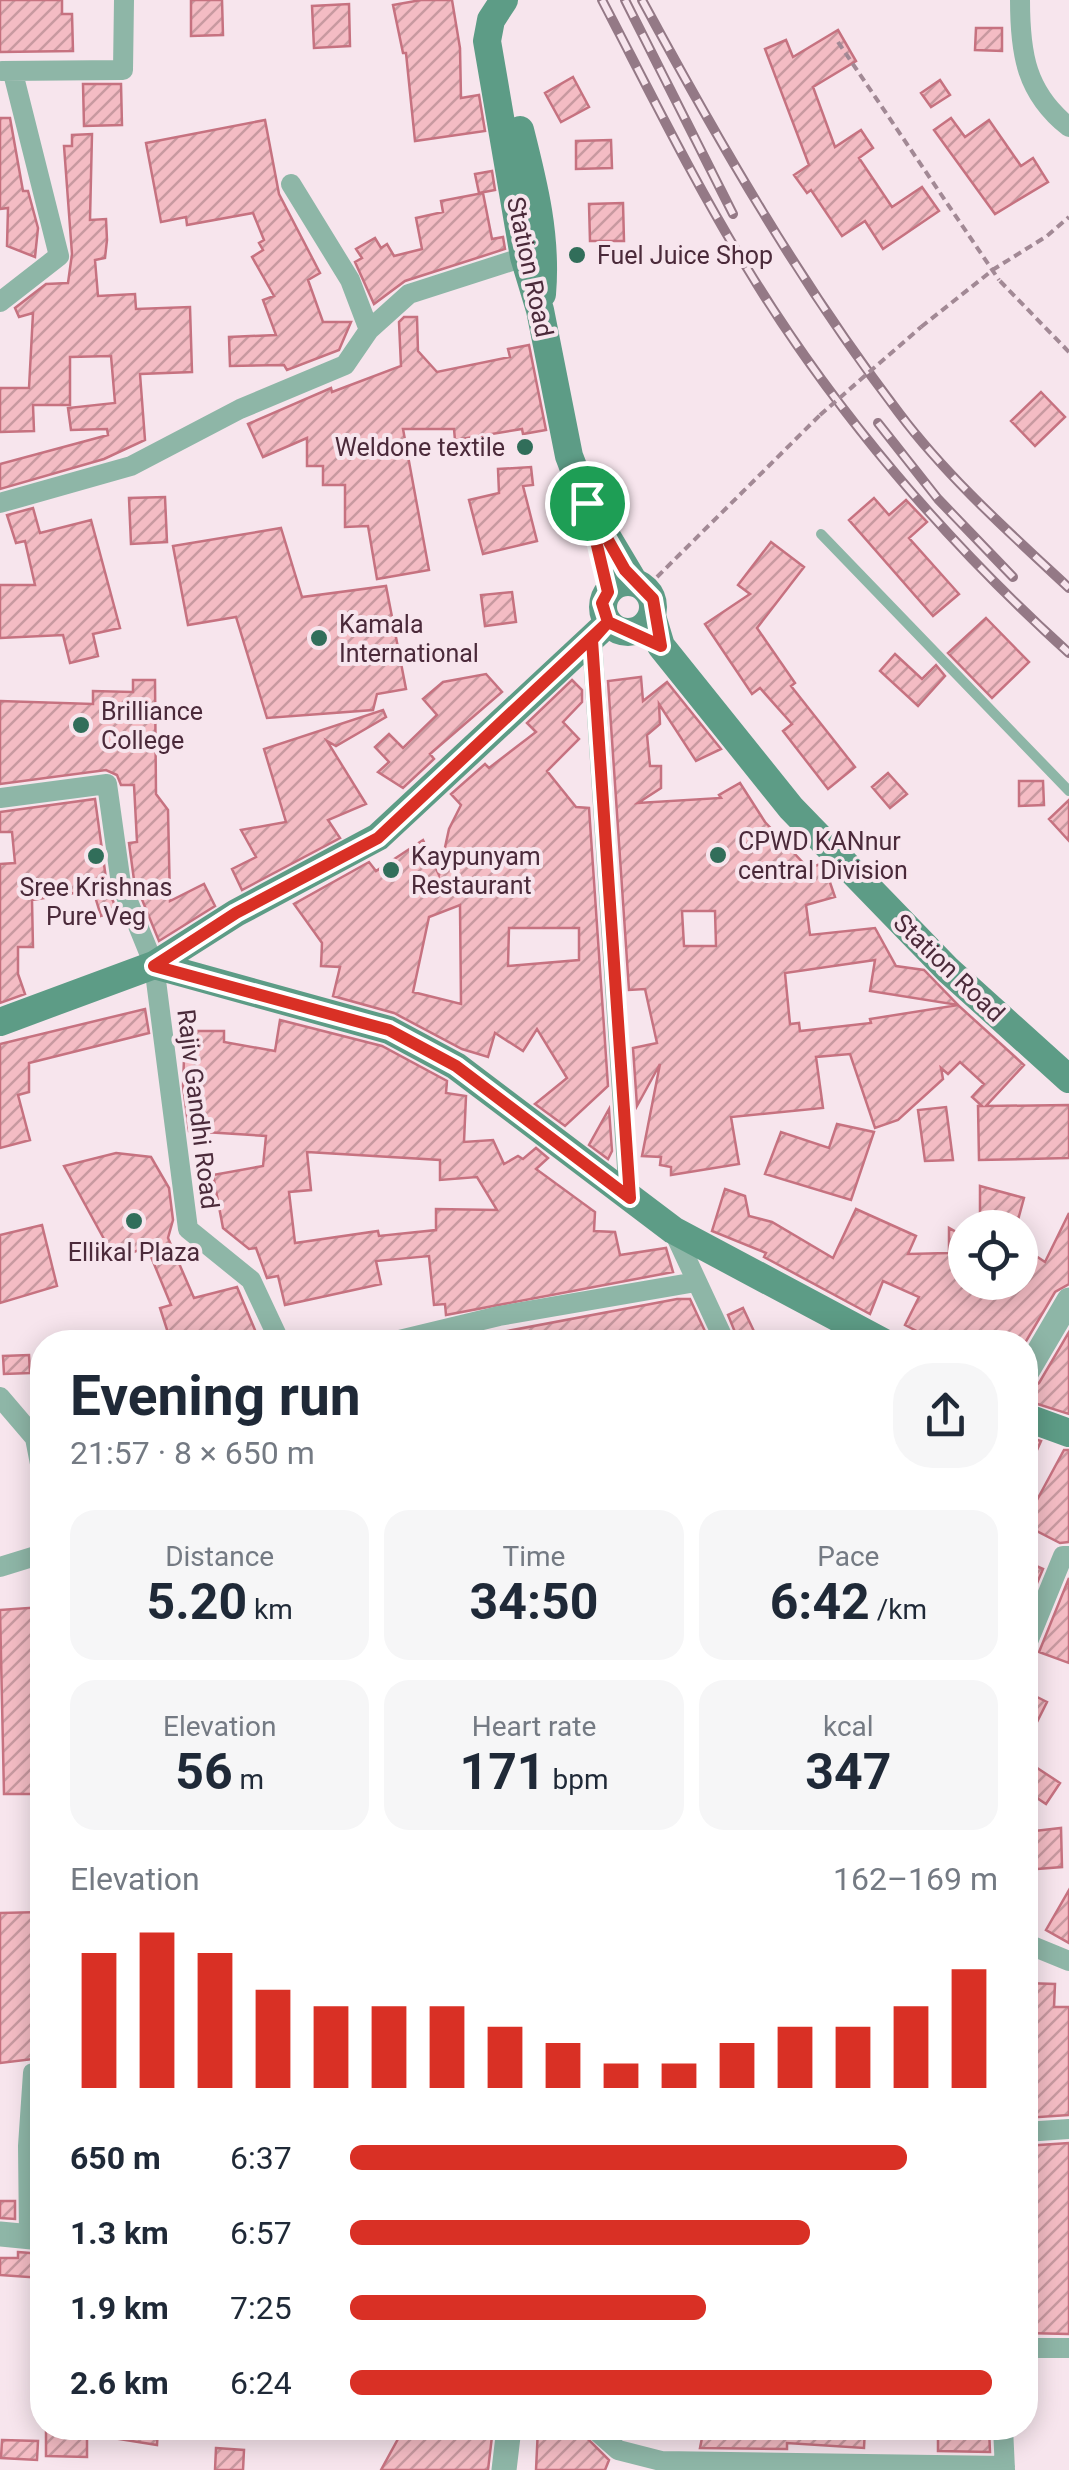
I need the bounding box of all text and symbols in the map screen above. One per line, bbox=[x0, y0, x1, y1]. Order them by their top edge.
street label: Station Road bbox=[501, 194, 559, 340]
place label: Fuel Juice Shop bbox=[597, 241, 773, 270]
marker: Fuel Juice Shop bbox=[566, 244, 588, 266]
place label: Weldone textile bbox=[335, 433, 505, 462]
marker: Weldone textile bbox=[514, 436, 536, 458]
pin bbox=[545, 461, 630, 546]
icon: arrive bbox=[560, 476, 615, 531]
place label: Kamala International bbox=[339, 610, 479, 668]
marker: Kamala International bbox=[308, 627, 330, 649]
place label: Brilliance College bbox=[101, 697, 203, 755]
marker: Brilliance College bbox=[70, 714, 92, 736]
place label: CPWD KANnur central Division bbox=[738, 827, 908, 885]
place label: Kaypunyam Restaurant bbox=[411, 842, 541, 900]
marker: CPWD KANnur central Division bbox=[707, 844, 729, 866]
marker: Sree Krishnas Pure Veg bbox=[85, 845, 107, 867]
marker: Kaypunyam Restaurant bbox=[380, 859, 402, 881]
place label: Sree Krishnas Pure Veg bbox=[19, 873, 173, 931]
street label: Station Road bbox=[888, 908, 1010, 1028]
street label: Rajiv Gandhi Road bbox=[171, 1007, 225, 1211]
marker: Ellikal Plaza bbox=[123, 1210, 145, 1232]
map controls bbox=[948, 1210, 1038, 1300]
button: locate bbox=[948, 1210, 1038, 1300]
place label: Ellikal Plaza bbox=[68, 1238, 200, 1267]
button: share bbox=[893, 1363, 998, 1468]
text: Evening run bbox=[70, 1364, 361, 1428]
text: 21:57 · 8 × 650 m bbox=[70, 1434, 315, 1472]
text: Distance bbox=[165, 1540, 274, 1573]
text: Time bbox=[503, 1540, 565, 1573]
text: Pace bbox=[817, 1540, 879, 1573]
text: 5.20 bbox=[147, 1573, 247, 1631]
text: 34:50 bbox=[470, 1573, 598, 1631]
text: 6:42 bbox=[770, 1573, 870, 1631]
text: km bbox=[247, 1593, 293, 1626]
text: /km bbox=[870, 1593, 927, 1626]
text: Elevation bbox=[163, 1710, 276, 1743]
text: Heart rate bbox=[472, 1710, 596, 1743]
text: kcal bbox=[823, 1710, 874, 1743]
text: 56 bbox=[175, 1743, 233, 1801]
text: 171 bbox=[459, 1743, 546, 1801]
text: 347 bbox=[805, 1743, 891, 1801]
text: m bbox=[233, 1763, 264, 1796]
text: bpm bbox=[546, 1763, 609, 1796]
text: Elevation bbox=[70, 1860, 200, 1898]
text: 162–169 m bbox=[833, 1860, 998, 1898]
text: 650 m bbox=[70, 2139, 161, 2177]
text: 6:37 bbox=[230, 2139, 292, 2177]
text: 1.3 km bbox=[70, 2214, 169, 2252]
text: 6:57 bbox=[230, 2214, 292, 2252]
text: 1.9 km bbox=[70, 2289, 169, 2327]
text: 7:25 bbox=[230, 2289, 292, 2327]
text: 2.6 km bbox=[70, 2364, 169, 2402]
text: 6:24 bbox=[230, 2364, 292, 2402]

